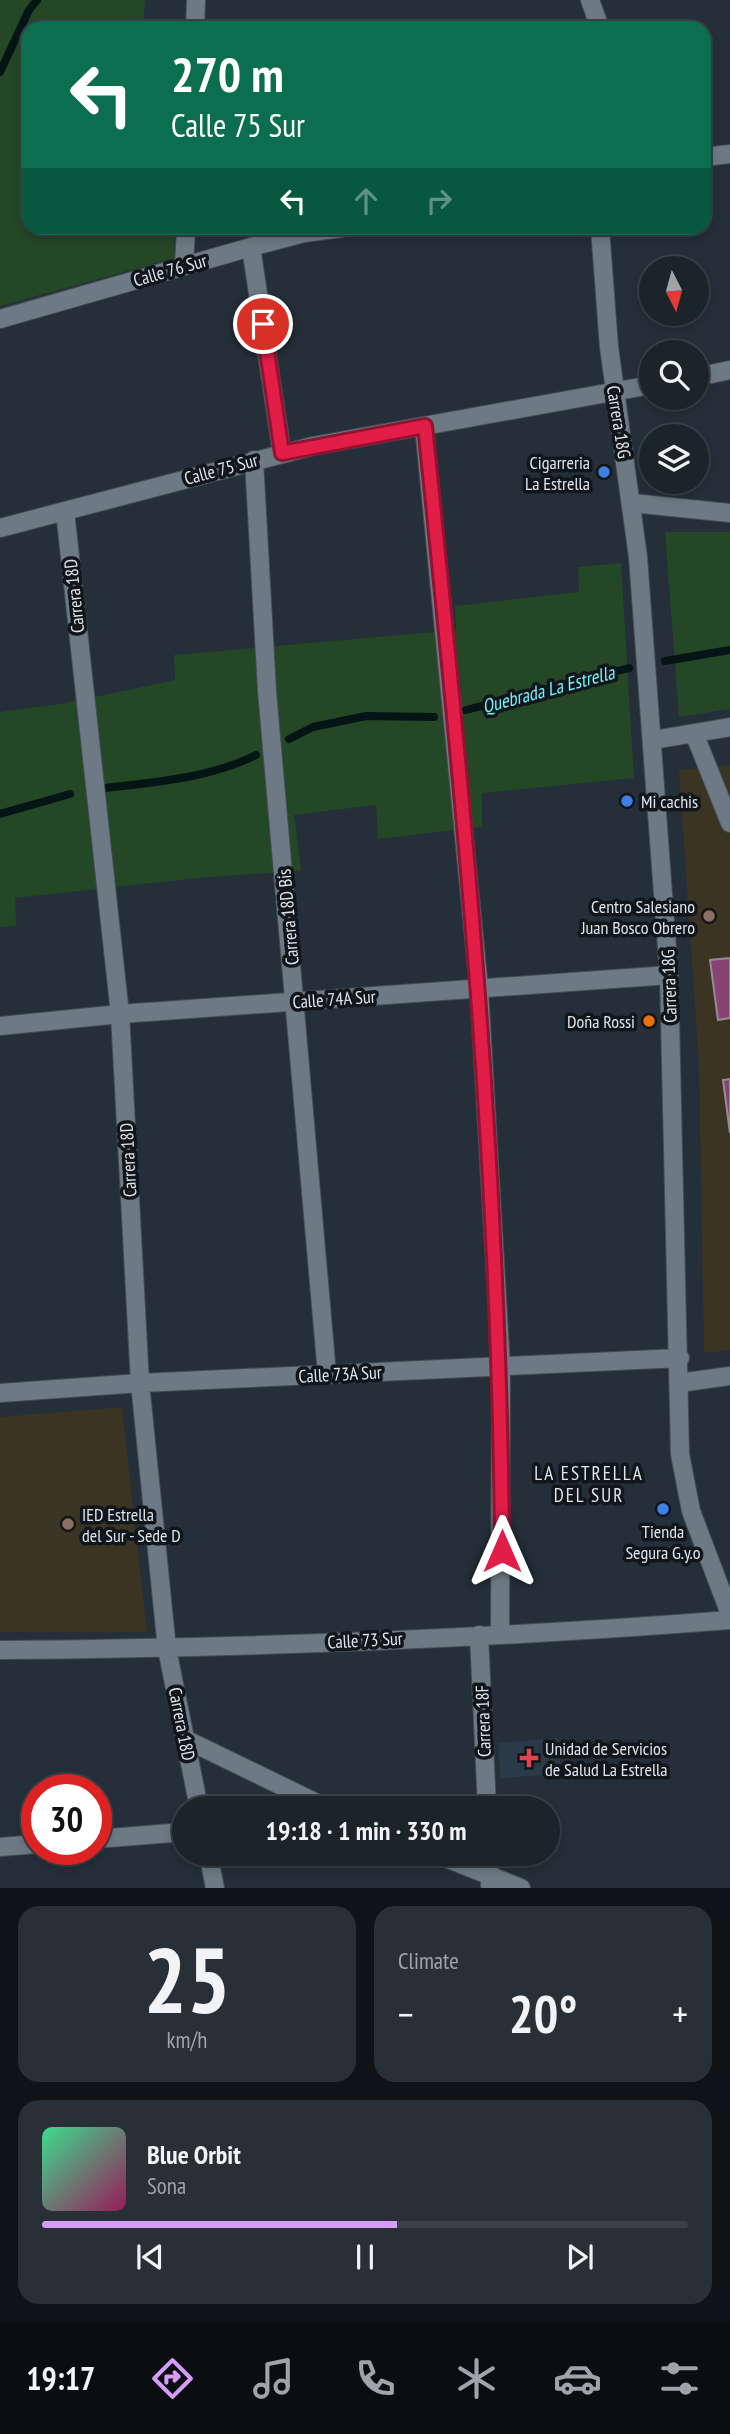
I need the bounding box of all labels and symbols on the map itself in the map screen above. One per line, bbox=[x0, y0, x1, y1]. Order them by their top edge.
street label: Calle 76 Sur bbox=[131, 249, 209, 291]
north arrow bbox=[639, 256, 709, 326]
pin bbox=[233, 294, 293, 354]
street label: Carrera 18G bbox=[602, 384, 636, 460]
street label: Calle 75 Sur bbox=[182, 448, 260, 490]
place label: Cigarreria La Estrella bbox=[525, 451, 590, 495]
marker: Cigarreria La Estrella bbox=[596, 464, 612, 480]
street label: Carrera 18D bbox=[59, 558, 89, 634]
water label: Quebrada La Estrella bbox=[479, 659, 618, 718]
place label: Mi cachis bbox=[641, 790, 698, 813]
marker: Mi cachis bbox=[619, 793, 635, 809]
street label: Carrera 18D Bis bbox=[272, 868, 304, 966]
place label: Centro Salesiano Juan Bosco Obrero bbox=[580, 895, 695, 939]
marker: Centro Salesiano Juan Bosco Obrero bbox=[701, 908, 717, 924]
street label: Carrera 18G bbox=[656, 949, 682, 1023]
street label: Calle 74A Sur bbox=[292, 985, 376, 1013]
place label: Doña Rossi bbox=[567, 1010, 635, 1033]
marker: Doña Rossi bbox=[641, 1013, 657, 1029]
street label: Carrera 18D bbox=[115, 1122, 141, 1198]
street label: Calle 73A Sur bbox=[298, 1360, 382, 1388]
district label: LA ESTRELLA DEL SUR bbox=[534, 1461, 644, 1507]
marker: Tienda Segura G.y.o bbox=[655, 1501, 671, 1517]
place label: IED Estrella del Sur - Sede D bbox=[82, 1503, 181, 1547]
position arrow bbox=[465, 1514, 539, 1588]
marker: IED Estrella del Sur - Sede D bbox=[60, 1516, 76, 1532]
place label: Tienda Segura G.y.o bbox=[625, 1520, 701, 1564]
street label: Calle 73 Sur bbox=[327, 1627, 403, 1653]
street label: Carrera 18D bbox=[164, 1685, 200, 1763]
street label: Carrera 18F bbox=[470, 1685, 496, 1757]
place label: Unidad de Servicios de Salud La Estrella bbox=[545, 1737, 668, 1781]
marker: Unidad de Servicios de Salud La Estrella bbox=[519, 1748, 539, 1768]
speed limit sign: 30 bbox=[21, 1774, 112, 1865]

